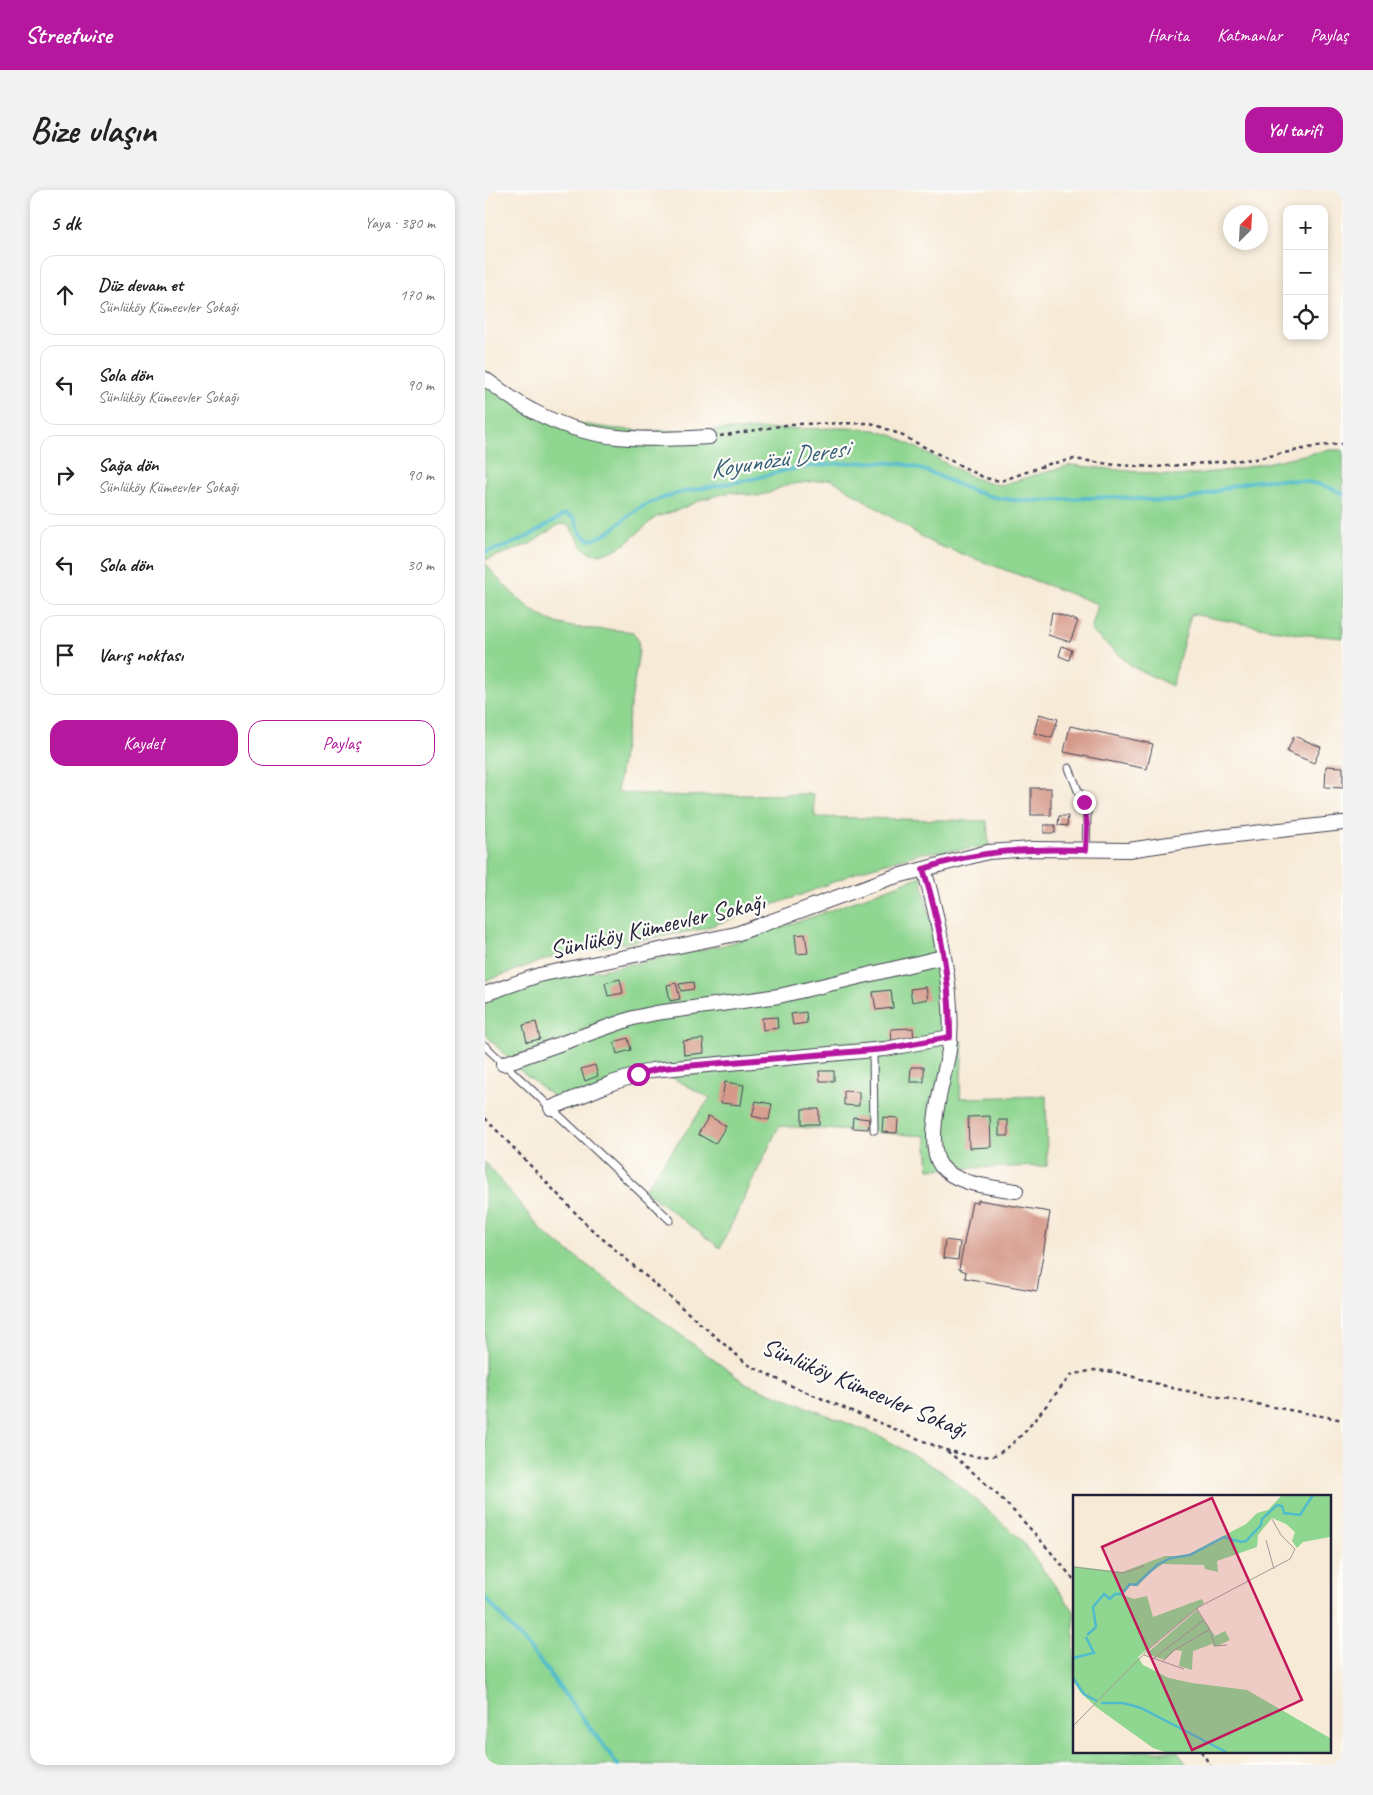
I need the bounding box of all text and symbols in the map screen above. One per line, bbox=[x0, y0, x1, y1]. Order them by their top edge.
text: Streetwise bbox=[25, 20, 111, 50]
text: Harita bbox=[1148, 24, 1189, 46]
text: Katmanlar bbox=[1217, 24, 1282, 46]
text: Paylaş bbox=[1310, 24, 1348, 46]
button: Yol tarifi bbox=[1245, 107, 1343, 153]
text: Bize ulaşın bbox=[30, 108, 156, 153]
north arrow bbox=[1223, 205, 1268, 250]
map controls bbox=[1283, 205, 1328, 340]
button: + bbox=[1283, 205, 1328, 250]
text: 5 dk bbox=[50, 210, 81, 236]
text: Yaya · 380 m bbox=[364, 213, 435, 233]
button: − bbox=[1283, 250, 1328, 295]
text: Düz devam et bbox=[98, 273, 183, 297]
icon: ahead bbox=[51, 281, 79, 309]
text: 170 m bbox=[400, 285, 434, 305]
button: locate bbox=[1283, 295, 1328, 340]
text: Sünlüköy Kümeevler Sokağı bbox=[98, 297, 239, 317]
text: Sola dön bbox=[98, 363, 153, 387]
icon: left bbox=[51, 371, 79, 399]
text: 90 m bbox=[407, 375, 434, 395]
text: Sünlüköy Kümeevler Sokağı bbox=[98, 387, 239, 407]
water label: Koyunözü Deresi bbox=[708, 430, 857, 486]
text: Sağa dön bbox=[98, 453, 159, 477]
icon: right bbox=[51, 461, 79, 489]
text: 90 m bbox=[407, 465, 434, 485]
text: Sünlüköy Kümeevler Sokağı bbox=[98, 477, 239, 497]
icon: left bbox=[51, 551, 79, 579]
text: Sola dön bbox=[98, 553, 153, 577]
text: 30 m bbox=[407, 555, 434, 575]
icon: arrive bbox=[51, 641, 79, 669]
text: Varış noktası bbox=[98, 643, 183, 667]
button: Kaydet bbox=[50, 720, 238, 766]
button: Paylaş bbox=[248, 720, 435, 766]
route end bbox=[1073, 791, 1096, 814]
street label: Sünlüköy Kümeevler Sokağı bbox=[547, 885, 769, 966]
route start bbox=[627, 1063, 650, 1086]
street label: Sünlüköy Kümeevler Sokağı bbox=[757, 1330, 973, 1446]
inset map bbox=[1073, 1495, 1331, 1752]

